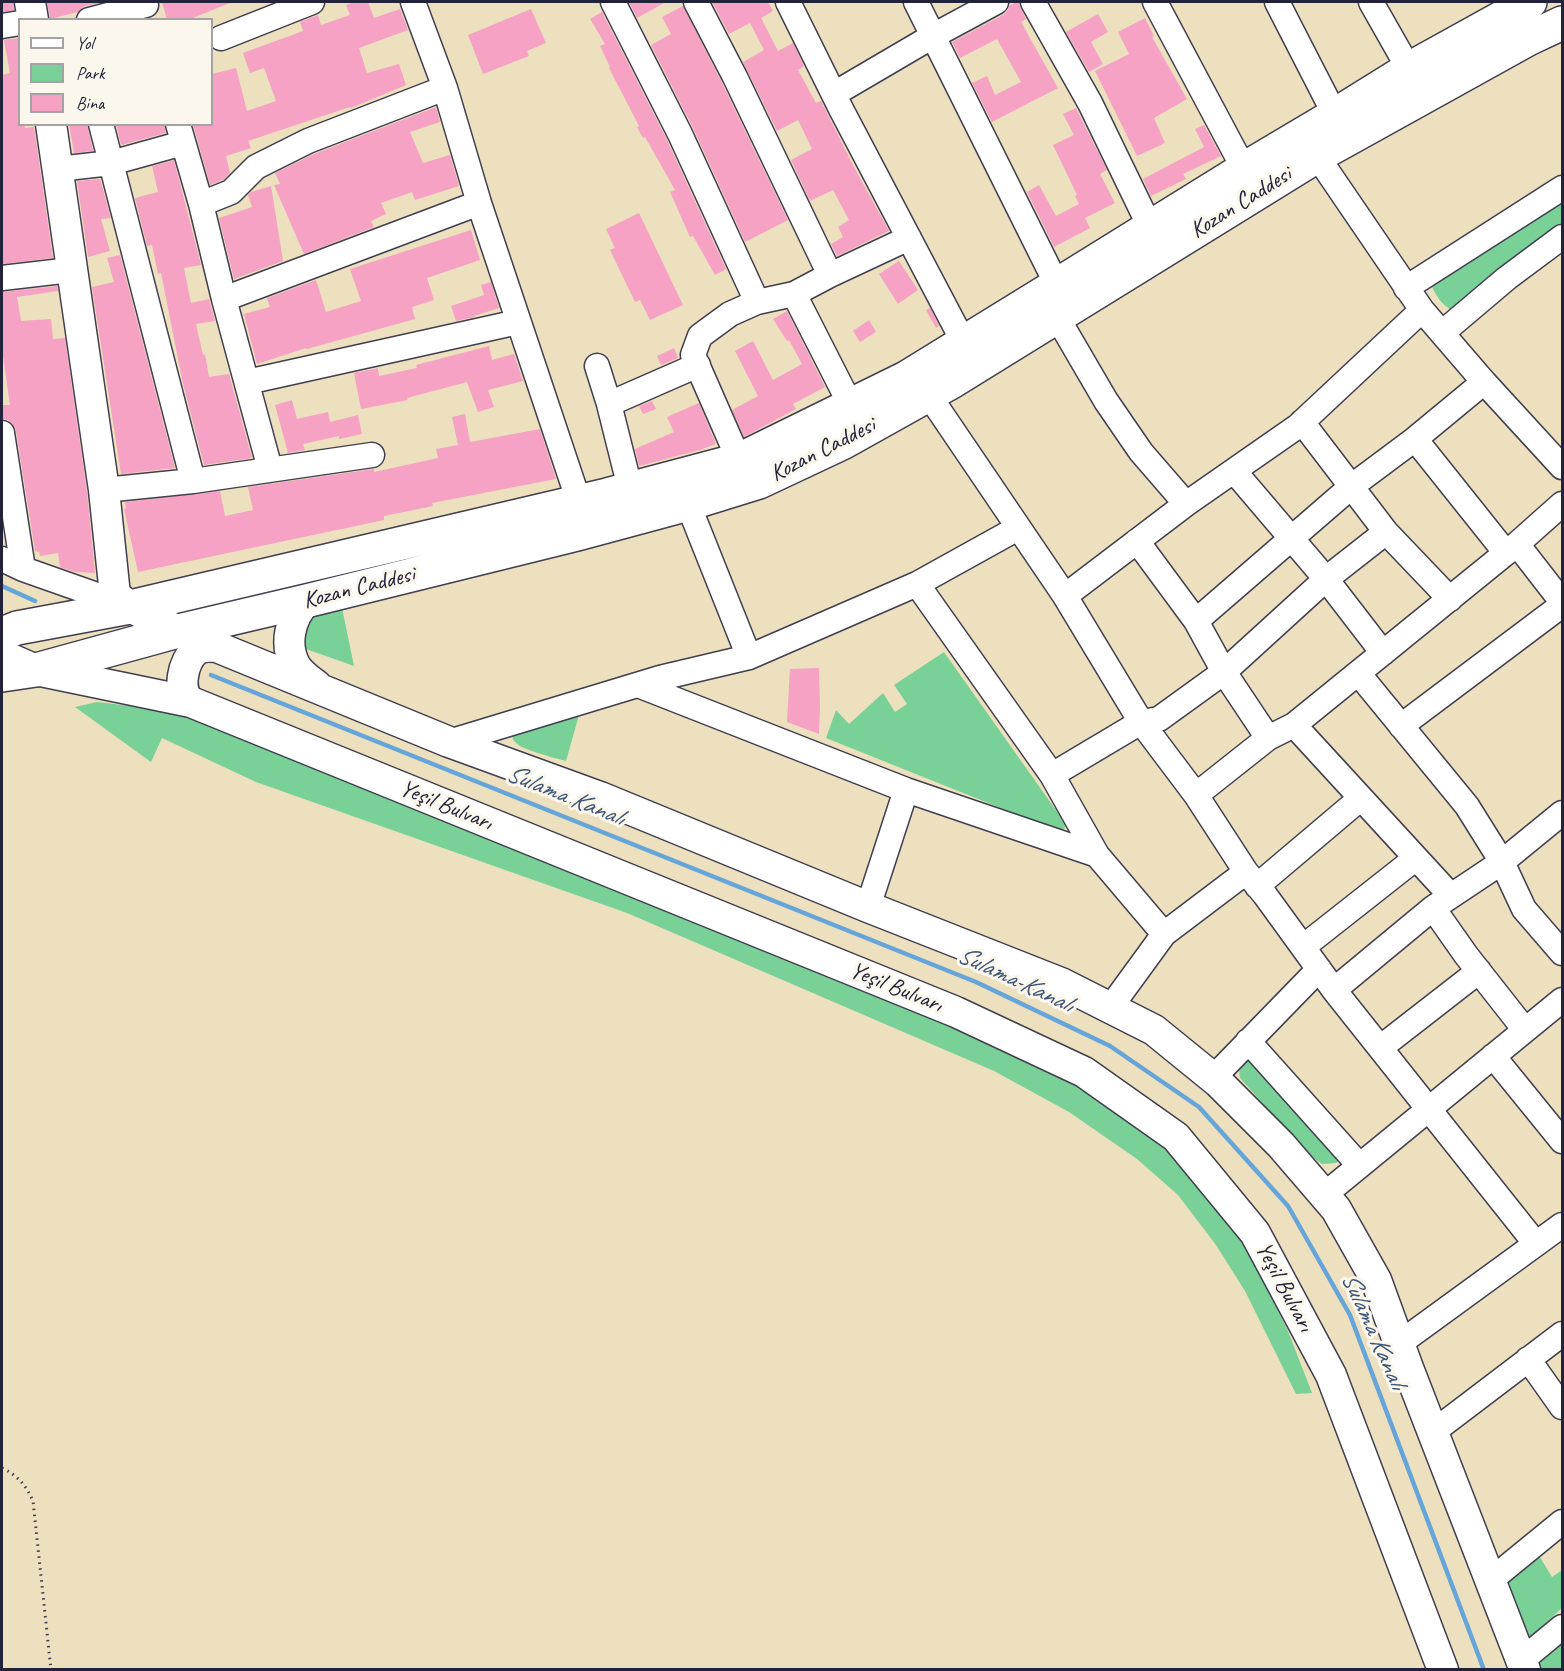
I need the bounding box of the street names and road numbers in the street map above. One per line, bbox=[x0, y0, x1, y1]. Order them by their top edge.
street label: Kozan Caddesi bbox=[1185, 161, 1297, 245]
street label: Kozan Caddesi bbox=[766, 411, 880, 489]
street label: Kozan Caddesi bbox=[300, 560, 418, 616]
street label: Yeşil Bulvarı bbox=[395, 774, 497, 838]
street label: Yeşil Bulvarı bbox=[845, 956, 947, 1020]
street label: Yeşil Bulvarı bbox=[1248, 1237, 1320, 1337]

